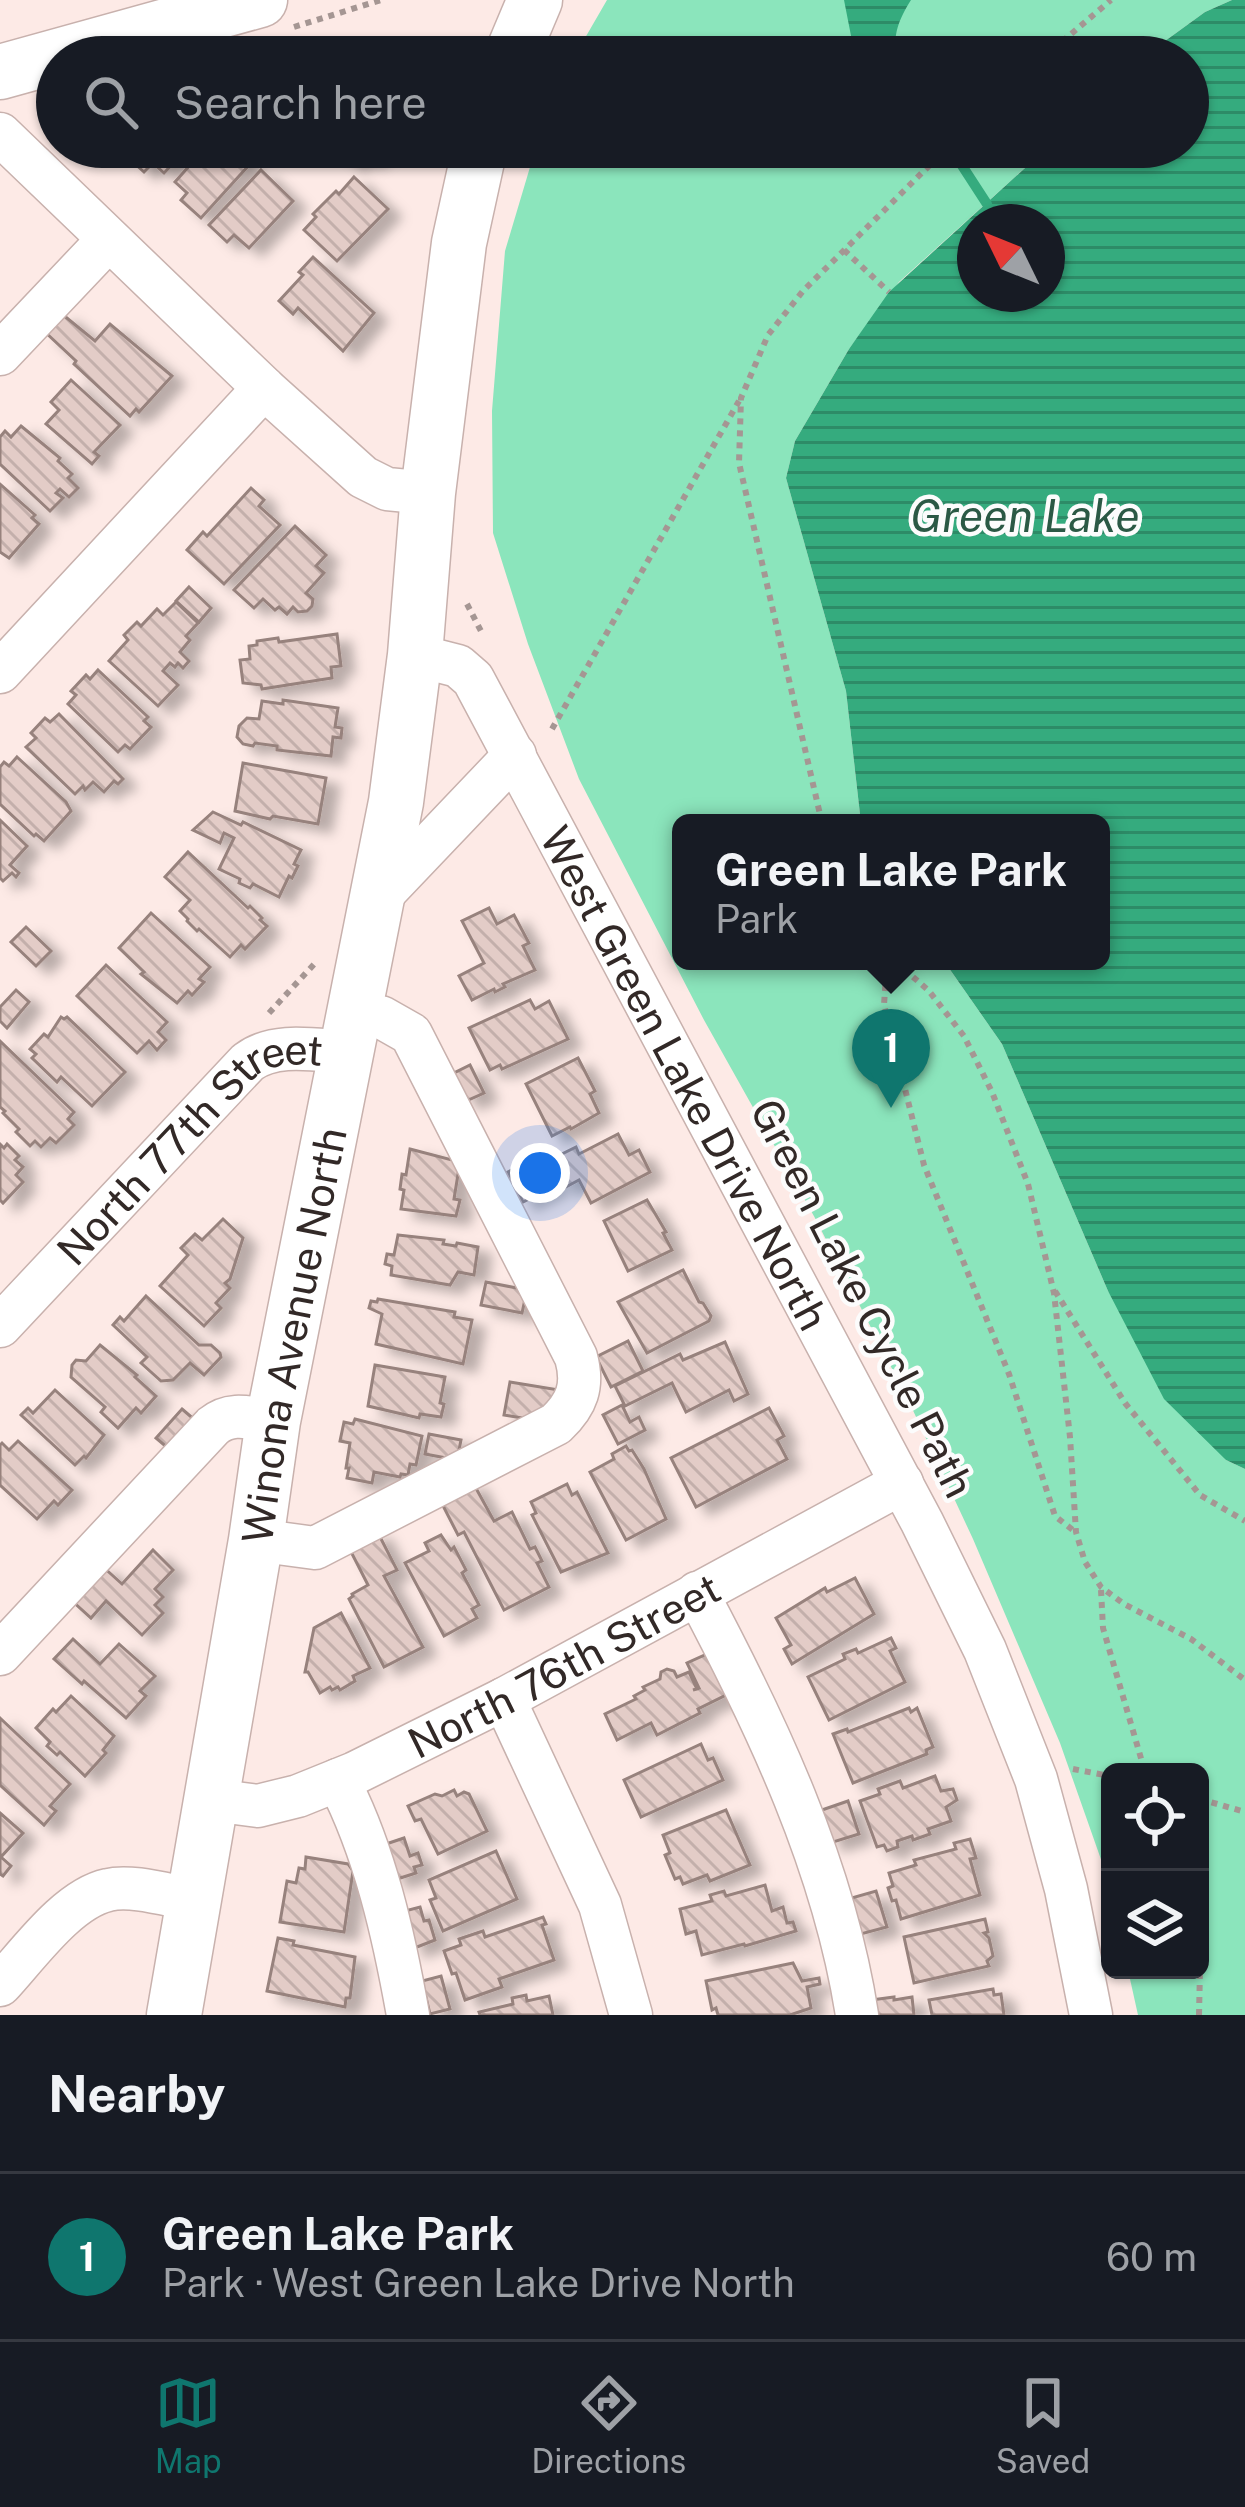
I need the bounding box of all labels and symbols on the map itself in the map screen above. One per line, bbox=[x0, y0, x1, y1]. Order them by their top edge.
north arrow bbox=[957, 204, 1065, 312]
water label: Green Lake bbox=[910, 489, 1140, 542]
street label: West Green Lake Drive North bbox=[531, 818, 839, 1338]
pin: 1 bbox=[852, 1009, 930, 1108]
street label: North 77th Street bbox=[46, 1024, 325, 1274]
street label: Green Lake Cycle Path bbox=[741, 1091, 985, 1505]
street label: Winona Avenue North bbox=[231, 1123, 355, 1547]
your location bbox=[510, 1143, 570, 1203]
street label: North 76th Street bbox=[400, 1562, 728, 1767]

